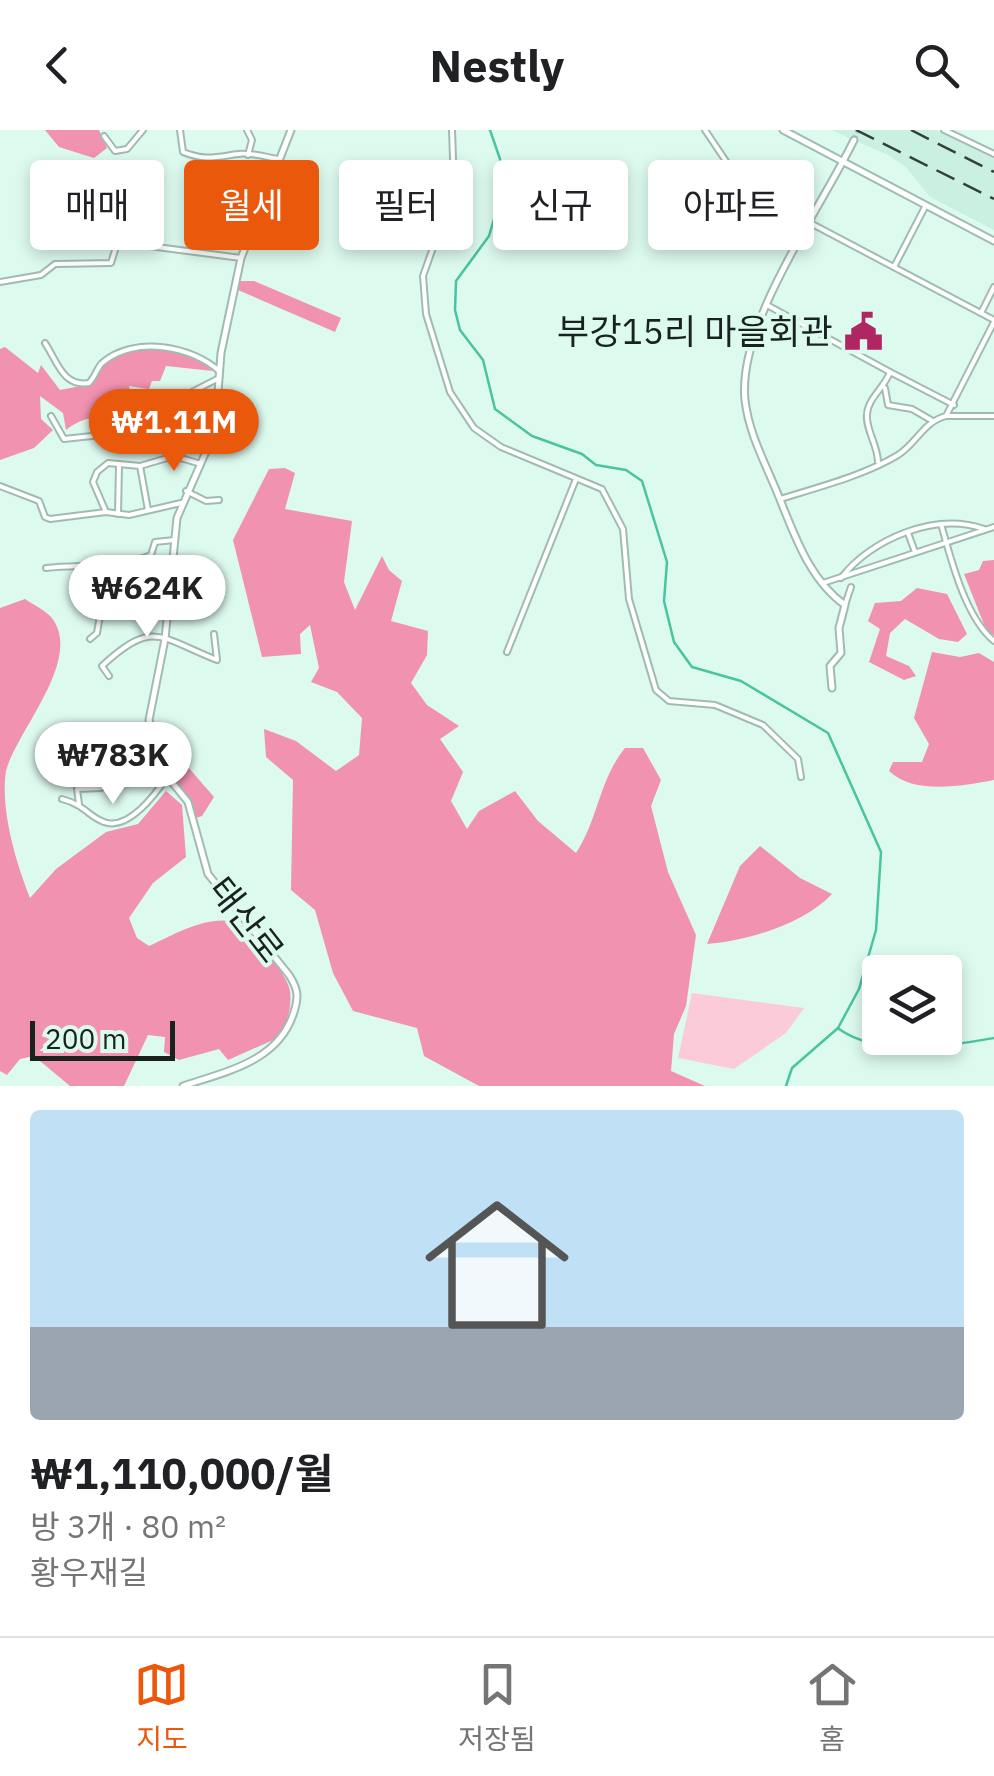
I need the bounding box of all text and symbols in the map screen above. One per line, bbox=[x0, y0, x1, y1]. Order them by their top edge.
text: Nestly bbox=[430, 36, 564, 94]
icon: back bbox=[30, 38, 85, 93]
icon: search bbox=[909, 38, 964, 93]
chip: 매매 bbox=[30, 160, 164, 250]
chip: 월세 bbox=[184, 160, 319, 250]
chip: 필터 bbox=[339, 160, 473, 250]
chip: 신규 bbox=[493, 160, 628, 250]
chip: 아파트 bbox=[648, 160, 814, 250]
place label: 부강15리 마을회관 bbox=[557, 308, 833, 354]
public building icon: 부강15리 마을회관 bbox=[842, 311, 884, 353]
pin: ₩1.11M bbox=[93, 389, 255, 474]
text: ₩1.11M bbox=[111, 400, 237, 442]
pin: ₩624K bbox=[77, 555, 217, 640]
text: ₩624K bbox=[91, 566, 203, 608]
pin: ₩783K bbox=[43, 722, 183, 807]
text: ₩783K bbox=[57, 733, 169, 775]
street label: 태산로 bbox=[199, 867, 295, 972]
map controls bbox=[862, 955, 962, 1055]
button: layers bbox=[862, 955, 962, 1055]
scale bar bbox=[30, 1016, 175, 1060]
text: 200 m bbox=[45, 1020, 126, 1057]
icon: home bbox=[407, 1175, 587, 1355]
text: ₩1,110,000/월 bbox=[30, 1446, 333, 1501]
text: 방 3개 · 80 m² bbox=[30, 1505, 226, 1547]
text: 황우재길 bbox=[30, 1551, 148, 1593]
tab: 지도 bbox=[134, 1657, 189, 1757]
tab: 저장됨 bbox=[458, 1657, 536, 1757]
tab: 홈 bbox=[805, 1657, 860, 1757]

